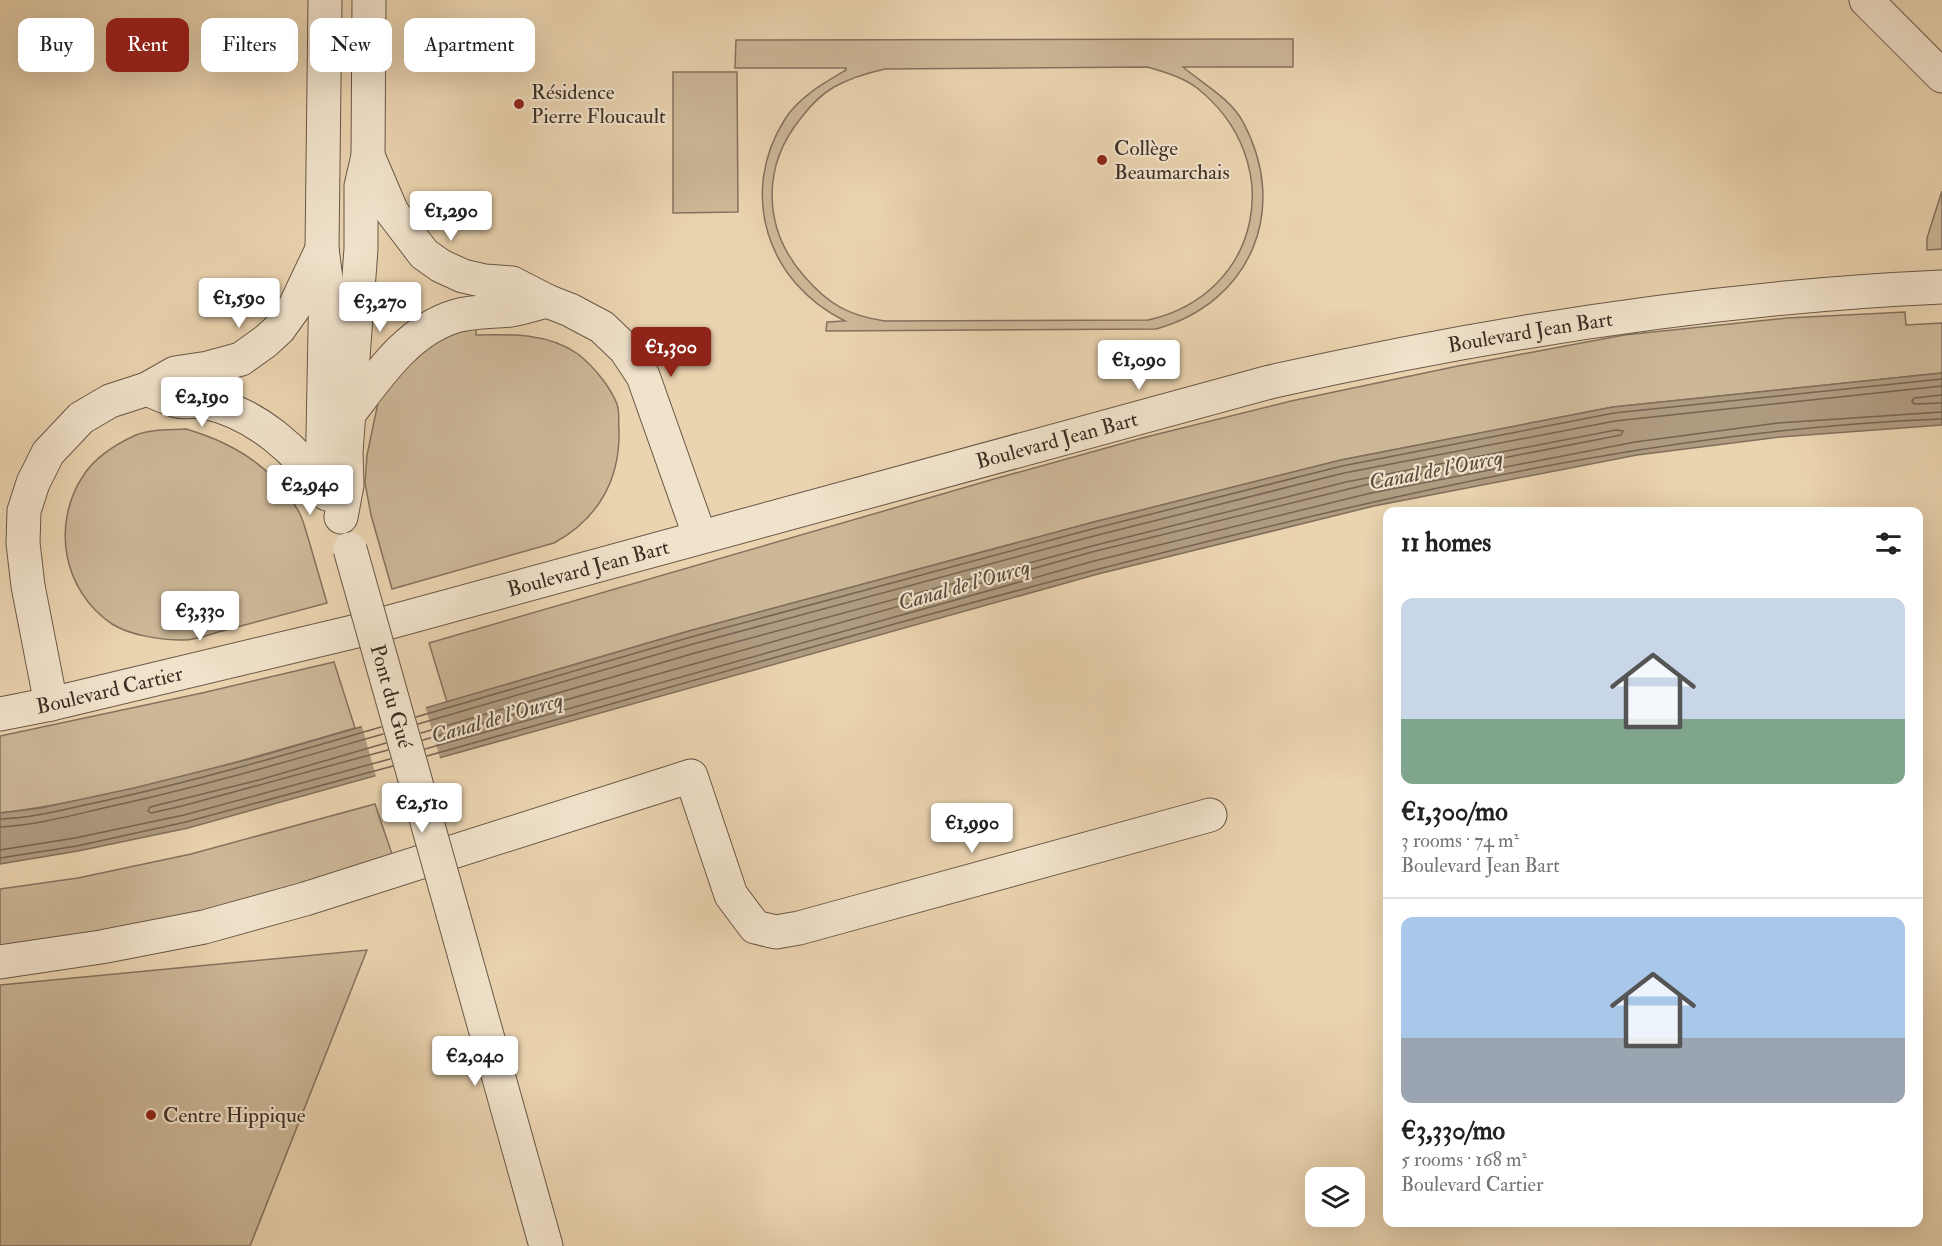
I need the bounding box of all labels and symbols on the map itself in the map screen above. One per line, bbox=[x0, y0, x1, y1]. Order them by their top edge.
place label: Résidence Pierre Floucault bbox=[531, 79, 666, 130]
marker: Résidence Pierre Floucault bbox=[512, 97, 526, 111]
place label: Collège Beaumarchais bbox=[1114, 135, 1230, 186]
marker: Collège Beaumarchais bbox=[1095, 153, 1109, 167]
pin: €1,290 bbox=[402, 191, 500, 242]
pin: €1,590 bbox=[190, 278, 288, 329]
pin: €3,270 bbox=[331, 282, 429, 333]
street label: Boulevard Jean Bart bbox=[1446, 305, 1615, 359]
pin: €1,300 bbox=[622, 327, 720, 378]
pin: €1,090 bbox=[1090, 340, 1188, 391]
pin: €2,190 bbox=[153, 377, 251, 428]
street label: Boulevard Jean Bart bbox=[973, 405, 1141, 475]
water label: Canal de l'Ourcq bbox=[1367, 443, 1505, 497]
pin: €2,940 bbox=[261, 465, 359, 516]
street label: Boulevard Jean Bart bbox=[504, 533, 672, 603]
water label: Canal de l'Ourcq bbox=[895, 553, 1033, 617]
pin: €3,330 bbox=[151, 591, 249, 642]
street label: Pont du Gué bbox=[364, 641, 419, 751]
street label: Boulevard Cartier bbox=[34, 660, 185, 720]
water label: Canal de l'Ourcq bbox=[428, 686, 566, 750]
pin: €2,510 bbox=[373, 783, 471, 834]
pin: €1,990 bbox=[923, 803, 1021, 854]
pin: €2,040 bbox=[426, 1036, 524, 1087]
place label: Centre Hippique bbox=[163, 1102, 306, 1129]
marker: Centre Hippique bbox=[144, 1108, 158, 1122]

